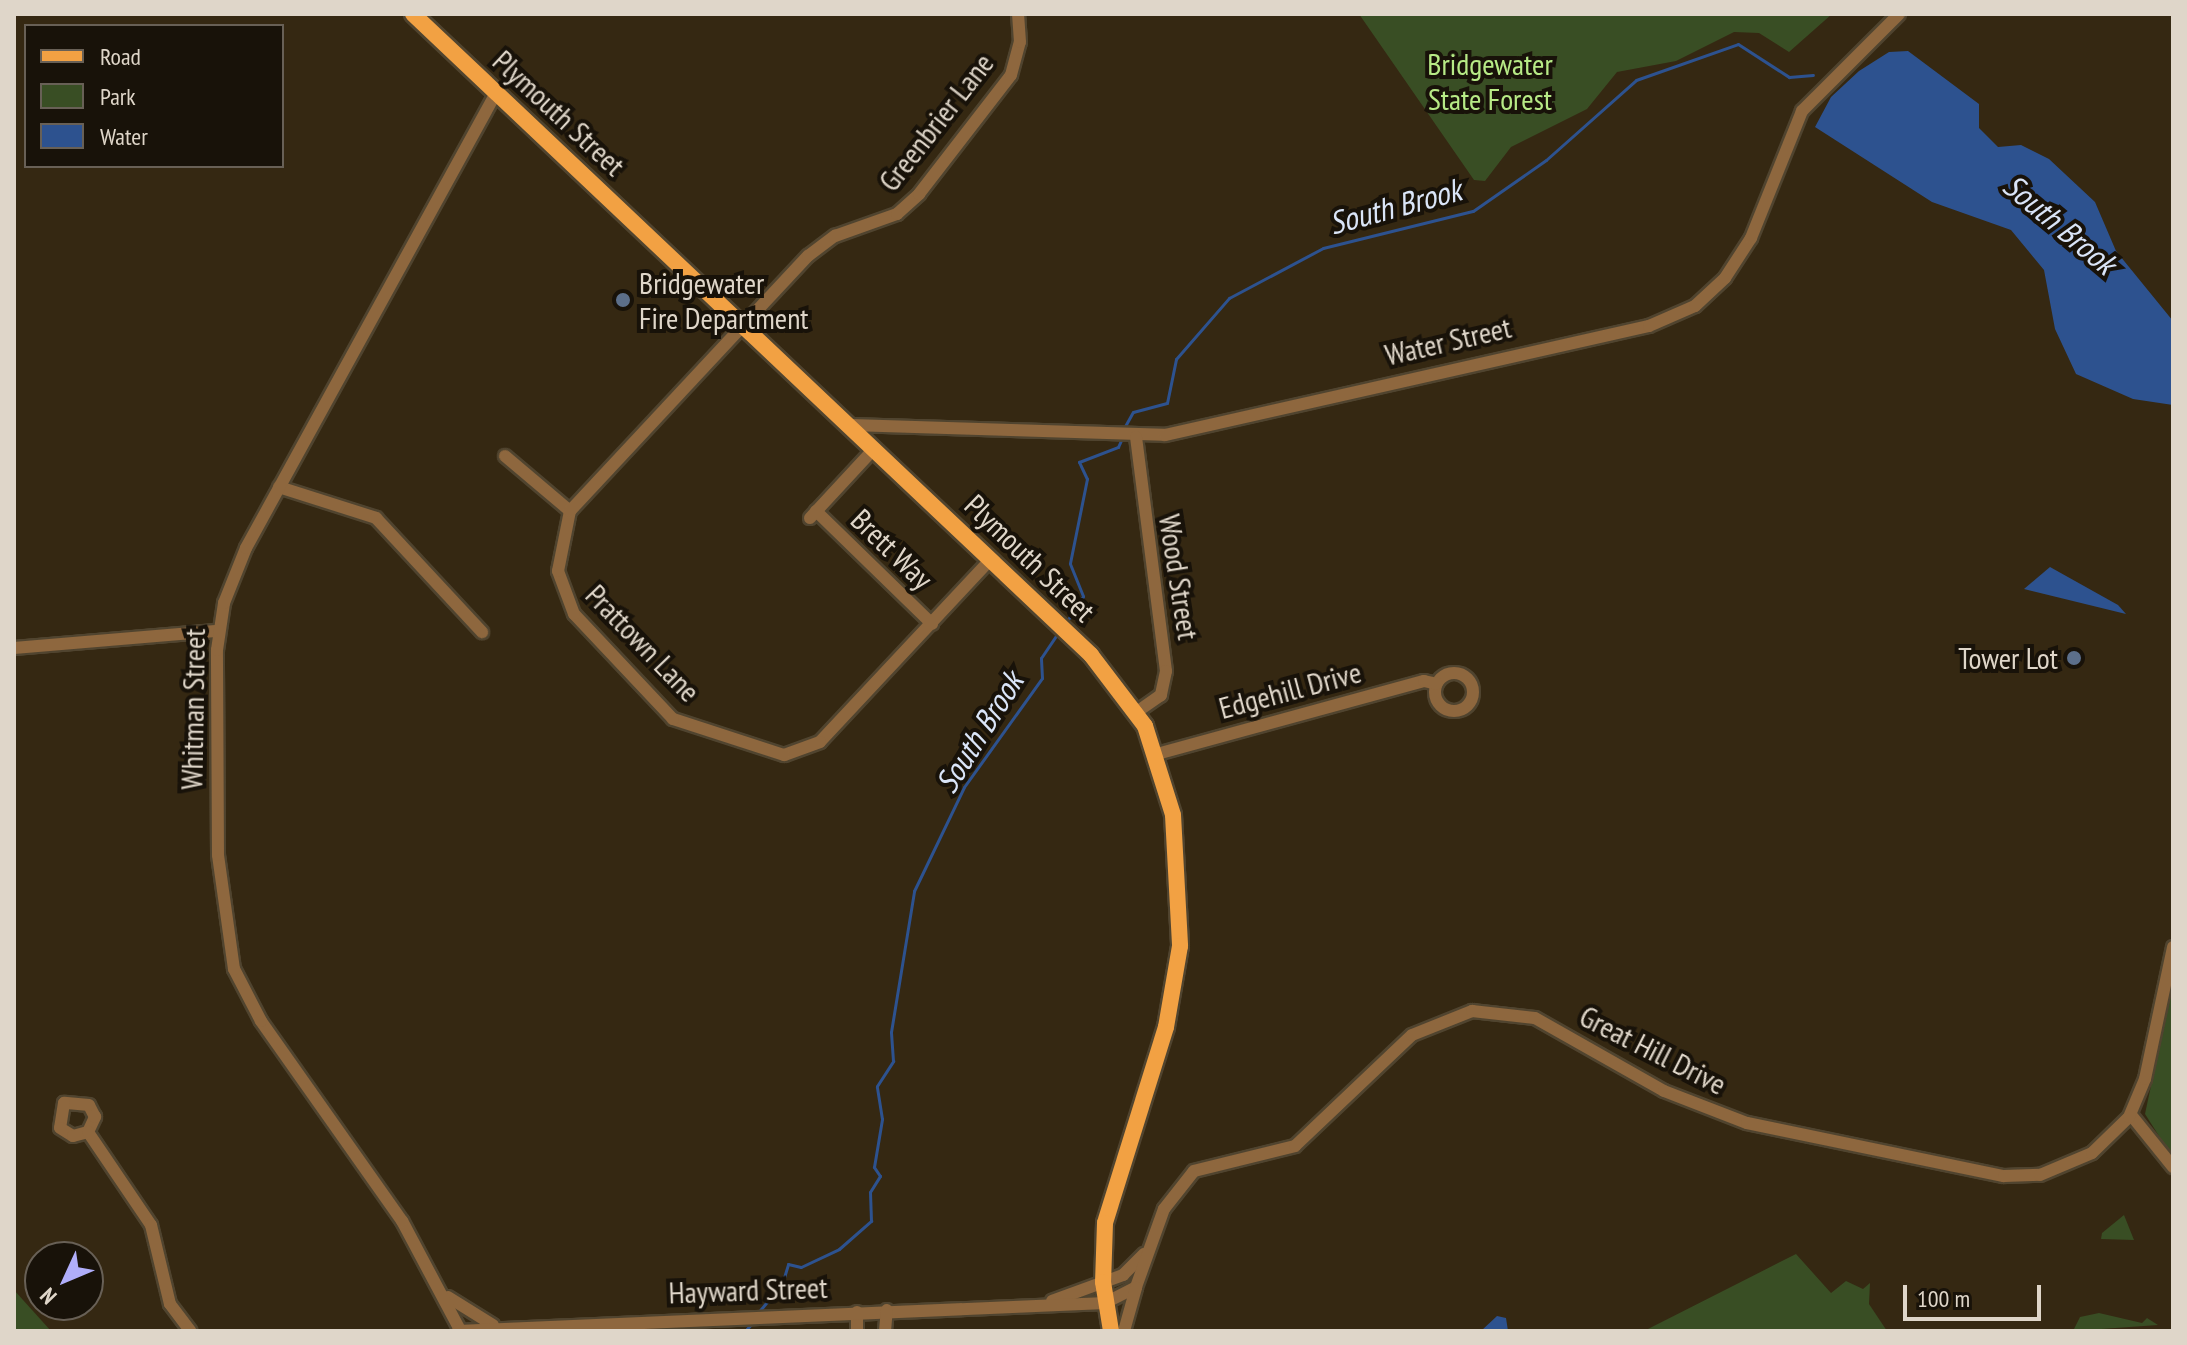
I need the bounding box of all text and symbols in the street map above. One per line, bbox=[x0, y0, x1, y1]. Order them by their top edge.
legend bbox=[24, 24, 284, 168]
text: Road bbox=[100, 41, 141, 72]
street label: Plymouth Street bbox=[486, 43, 632, 183]
street label: Greenbrier Lane bbox=[871, 46, 1001, 198]
park label: Bridgewater State Forest bbox=[1427, 46, 1553, 116]
text: Park bbox=[100, 81, 136, 112]
text: Water bbox=[100, 121, 148, 152]
water label: South Brook bbox=[1996, 166, 2124, 282]
water label: South Brook bbox=[1325, 170, 1465, 242]
place label: Bridgewater Fire Department bbox=[639, 265, 809, 336]
marker: Bridgewater Fire Department bbox=[614, 291, 632, 309]
street label: Water Street bbox=[1381, 309, 1515, 373]
street label: Plymouth Street bbox=[957, 487, 1103, 629]
street label: Brett Way bbox=[844, 501, 940, 597]
street label: Wood Street bbox=[1151, 512, 1207, 642]
street label: Prattown Lane bbox=[578, 577, 708, 709]
street label: Whitman Street bbox=[174, 628, 212, 790]
place label: Tower Lot bbox=[1958, 640, 2058, 676]
marker: Tower Lot bbox=[2065, 649, 2083, 667]
street label: Edgehill Drive bbox=[1215, 654, 1365, 726]
water label: South Brook bbox=[927, 665, 1031, 799]
street label: Great Hill Drive bbox=[1574, 998, 1732, 1102]
north arrow bbox=[24, 1241, 104, 1321]
street label: Hayward Street bbox=[668, 1269, 828, 1311]
scale bar bbox=[1907, 1269, 2045, 1319]
text: N bbox=[34, 1282, 62, 1310]
text: 100 m bbox=[1917, 1283, 1970, 1314]

